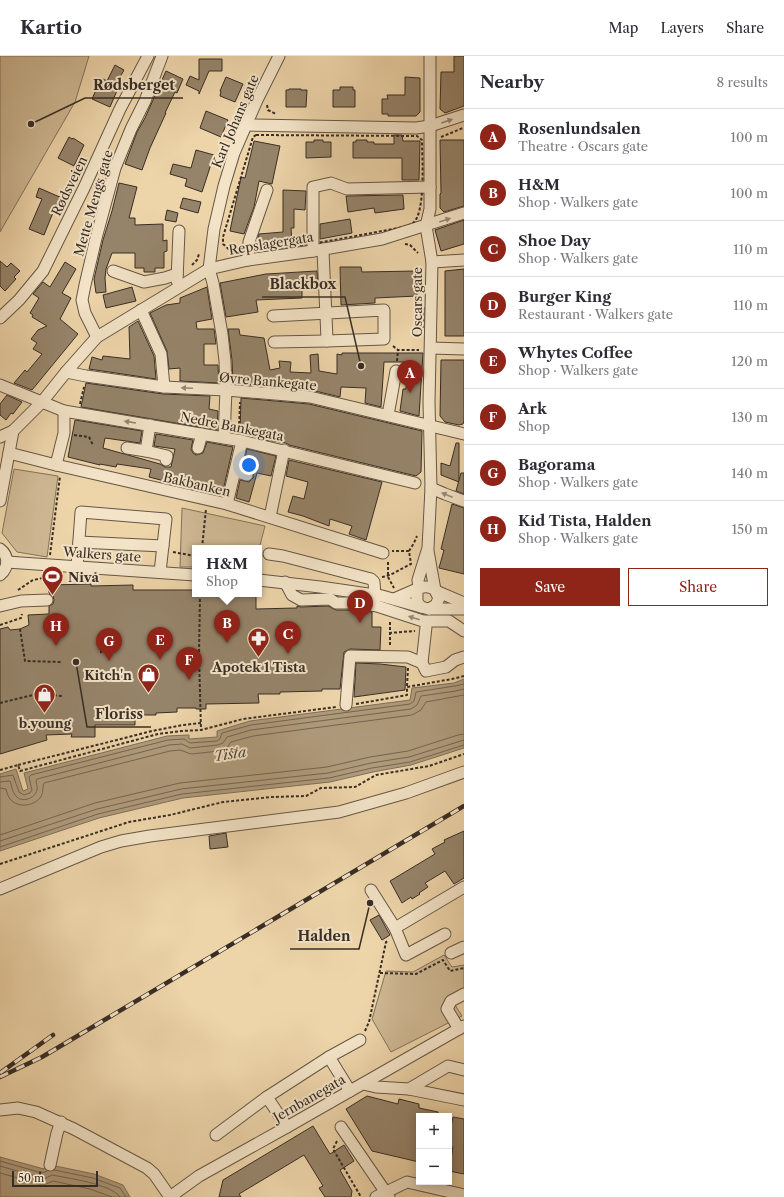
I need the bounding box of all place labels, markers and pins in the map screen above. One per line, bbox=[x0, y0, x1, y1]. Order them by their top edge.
callout: Rødsberget bbox=[85, 72, 183, 98]
callout: Blackbox bbox=[262, 271, 345, 297]
pin: A bbox=[397, 360, 423, 393]
sports icon: Nivå bbox=[39, 564, 65, 597]
place label: Nivå bbox=[68, 569, 99, 585]
pin: D bbox=[347, 590, 373, 623]
pin: B bbox=[214, 610, 240, 643]
pin: H bbox=[43, 613, 69, 646]
pin: C bbox=[275, 621, 301, 654]
pharmacy icon: Apotek 1 Tista bbox=[246, 626, 272, 659]
pin: E bbox=[147, 627, 173, 660]
pin: G bbox=[96, 628, 122, 661]
pin: F bbox=[176, 647, 202, 680]
place label: Apotek 1 Tista bbox=[211, 659, 306, 675]
shop icon: Kitch'n bbox=[135, 662, 161, 695]
place label: Kitch'n bbox=[84, 667, 132, 683]
shop icon: b.young bbox=[32, 682, 58, 715]
callout: Floriss bbox=[87, 701, 151, 727]
place label: b.young bbox=[18, 715, 72, 731]
callout: Halden bbox=[290, 923, 359, 949]

